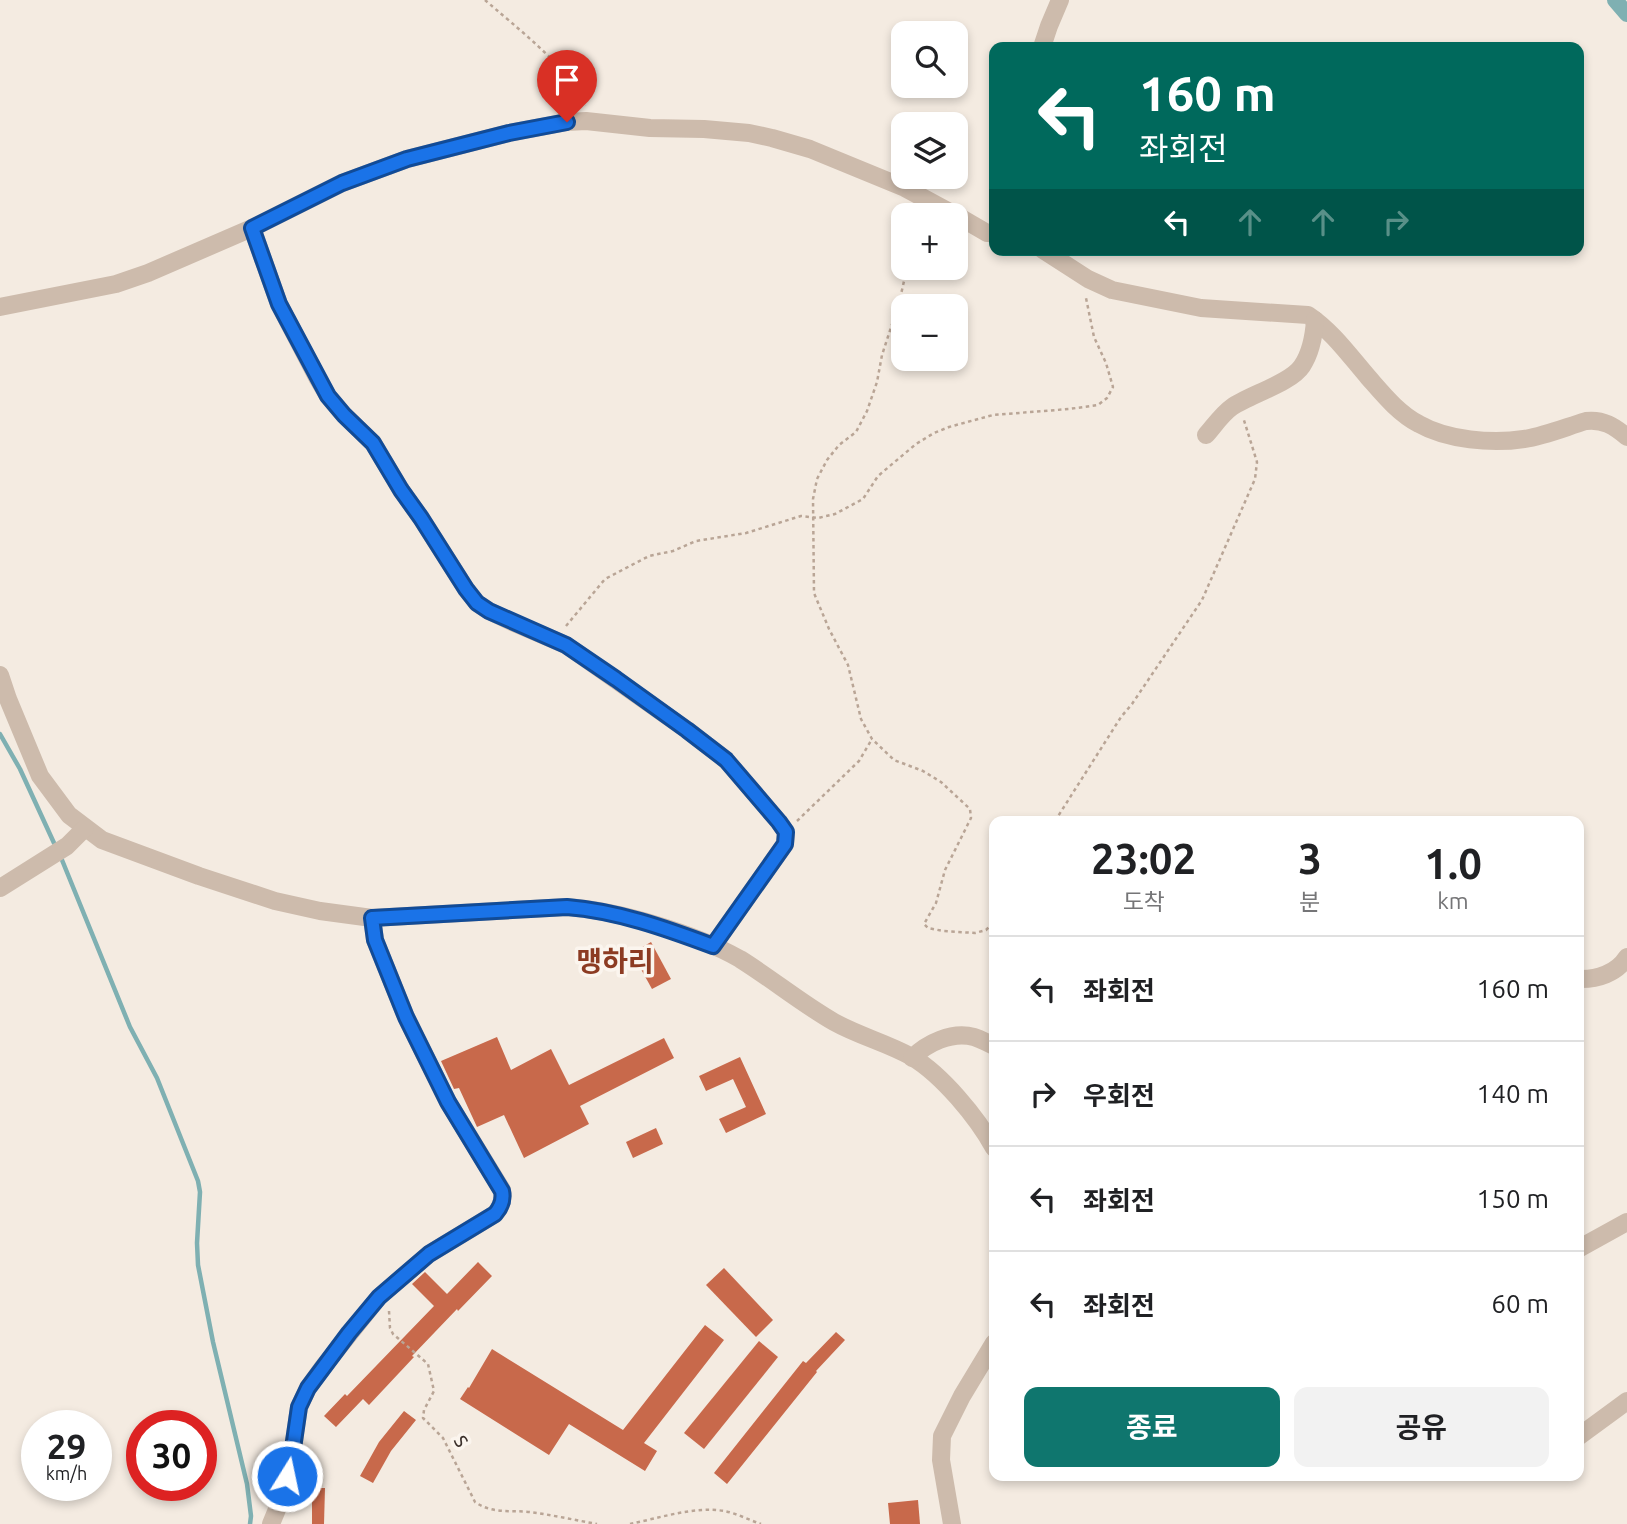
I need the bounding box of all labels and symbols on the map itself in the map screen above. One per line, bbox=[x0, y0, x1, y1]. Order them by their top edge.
pin bbox=[537, 50, 597, 122]
district label: 맹하리 bbox=[576, 945, 654, 976]
speed limit sign: 30 bbox=[126, 1410, 217, 1501]
street label: s bbox=[449, 1429, 477, 1451]
position arrow bbox=[250, 1439, 324, 1513]

